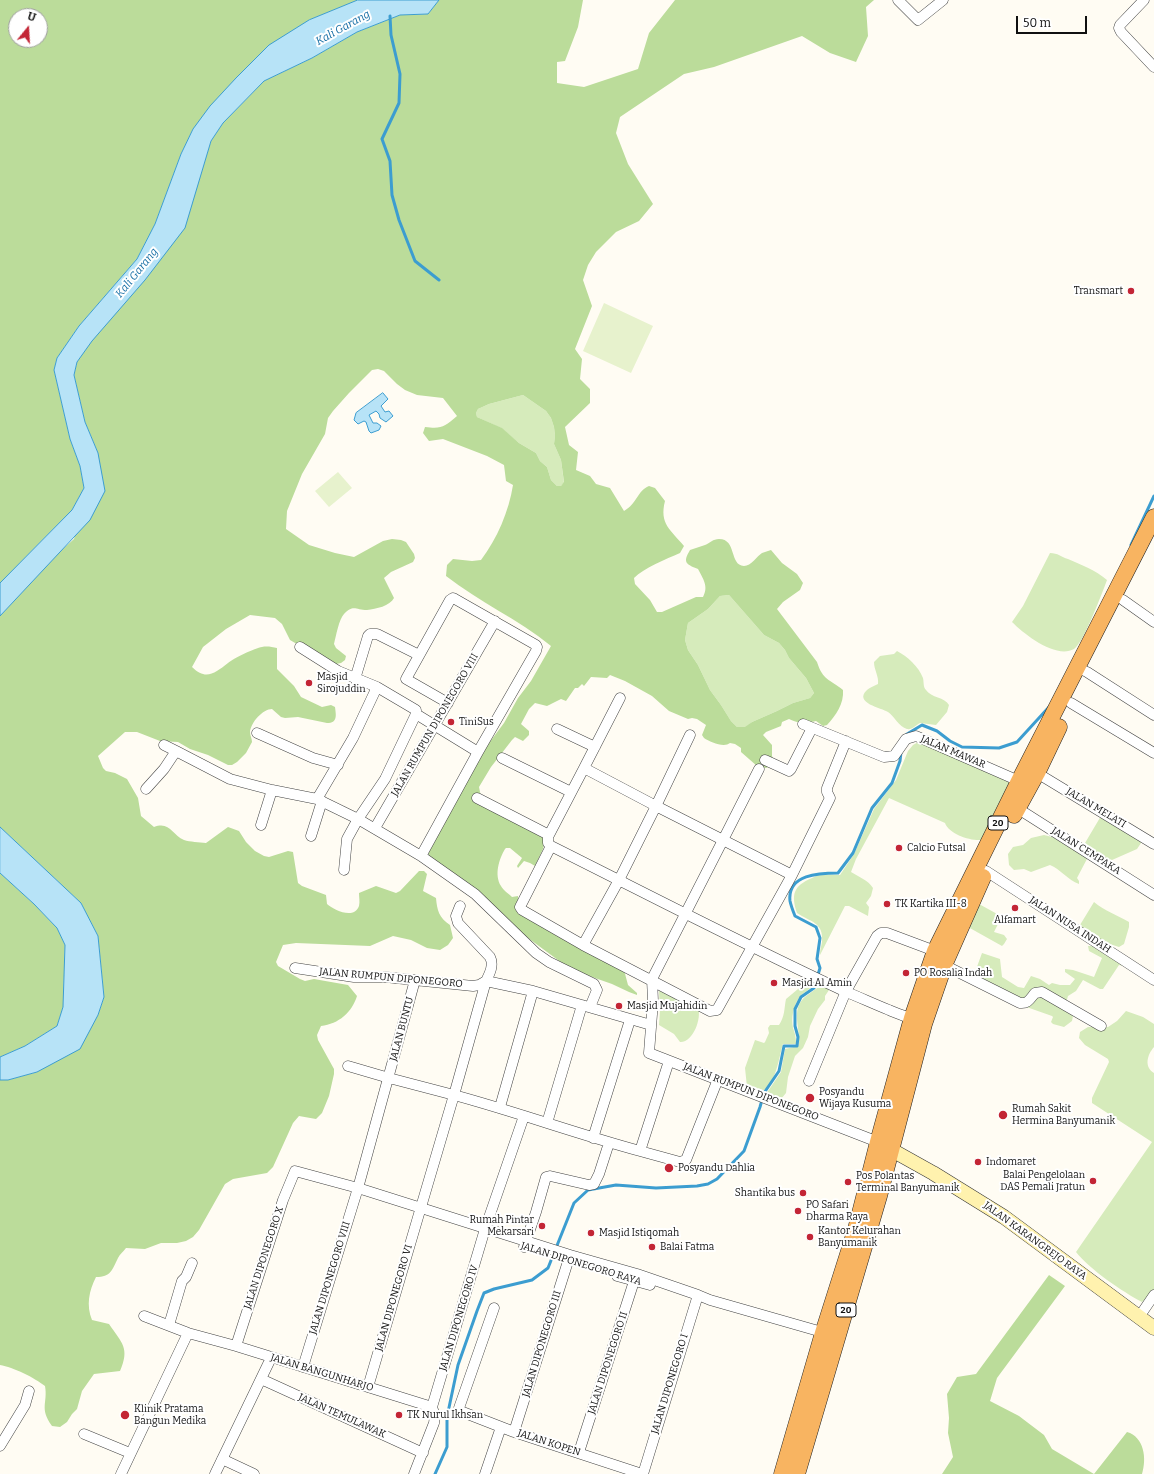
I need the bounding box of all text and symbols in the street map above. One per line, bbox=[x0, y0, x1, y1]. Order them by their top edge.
north arrow bbox=[8, 8, 48, 48]
water label: Kali Garang bbox=[314, 8, 372, 48]
scale bar bbox=[1018, 8, 1089, 34]
text: U bbox=[26, 10, 37, 25]
text: 50 m bbox=[1023, 16, 1051, 30]
water label: Kali Garang bbox=[113, 246, 161, 300]
place label: Transmart bbox=[1074, 285, 1123, 297]
marker: Transmart bbox=[1126, 286, 1136, 296]
street label: JALAN RUMPUN DIPONEGORO VIII bbox=[389, 651, 481, 799]
place label: Masjid Sirojuddin bbox=[317, 671, 366, 694]
marker: Masjid Sirojuddin bbox=[304, 678, 314, 688]
place label: TiniSus bbox=[459, 716, 494, 728]
marker: TiniSus bbox=[446, 717, 456, 727]
street label: JALAN MAWAR bbox=[919, 733, 987, 771]
street label: JALAN MELATI bbox=[1064, 785, 1128, 831]
road number: 20 bbox=[988, 816, 1008, 830]
street label: JALAN CEMPAKA bbox=[1049, 825, 1123, 877]
place label: Calcio Futsal bbox=[907, 842, 966, 854]
marker: Calcio Futsal bbox=[894, 843, 904, 853]
street label: JALAN NUSA INDAH bbox=[1027, 894, 1113, 956]
place label: TK Kartika III-8 bbox=[895, 898, 967, 910]
marker: TK Kartika III-8 bbox=[882, 899, 892, 909]
marker: Alfamart bbox=[1010, 903, 1020, 913]
place label: Alfamart bbox=[994, 914, 1036, 926]
street label: JALAN RUMPUN DIPONEGORO bbox=[319, 966, 463, 990]
place label: PO Rosalia Indah bbox=[914, 967, 992, 979]
marker: PO Rosalia Indah bbox=[901, 968, 911, 978]
place label: Masjid Al Amin bbox=[782, 977, 852, 989]
marker: Masjid Al Amin bbox=[769, 978, 779, 988]
street label: JALAN BUNTU bbox=[388, 995, 416, 1063]
place label: Masjid Mujahidin bbox=[627, 1000, 707, 1012]
marker: Masjid Mujahidin bbox=[614, 1001, 624, 1011]
street label: JALAN RUMPUN DIPONEGORO bbox=[682, 1061, 820, 1123]
place label: Posyandu Wijaya Kusuma bbox=[819, 1086, 891, 1110]
marker: Posyandu Wijaya Kusuma bbox=[804, 1092, 816, 1104]
place label: Rumah Sakit Hermina Banyumanik bbox=[1012, 1103, 1115, 1126]
marker: Rumah Sakit Hermina Banyumanik bbox=[997, 1109, 1009, 1121]
place label: Indomaret bbox=[986, 1156, 1036, 1168]
marker: Indomaret bbox=[973, 1157, 983, 1167]
marker: Posyandu Dahlia bbox=[663, 1162, 675, 1174]
place label: Posyandu Dahlia bbox=[678, 1162, 755, 1174]
place label: Balai Pengelolaan DAS Pemali Jratun bbox=[1000, 1169, 1085, 1192]
place label: Pos Polantas Terminal Banyumanik bbox=[856, 1170, 960, 1194]
marker: Balai Pengelolaan DAS Pemali Jratun bbox=[1088, 1176, 1098, 1186]
marker: Pos Polantas Terminal Banyumanik bbox=[843, 1177, 853, 1187]
place label: Shantika bus bbox=[735, 1187, 795, 1199]
marker: Shantika bus bbox=[798, 1188, 808, 1198]
place label: PO Safari Dharma Raya bbox=[806, 1199, 868, 1222]
street label: JALAN KARANGREJO RAYA bbox=[981, 1199, 1089, 1283]
street label: JALAN DIPONEGORO X bbox=[242, 1205, 286, 1311]
marker: PO Safari Dharma Raya bbox=[793, 1206, 803, 1216]
place label: Rumah Pintar Mekarsari bbox=[470, 1214, 534, 1238]
street label: JALAN DIPONEGORO VIII bbox=[307, 1220, 353, 1336]
marker: Rumah Pintar Mekarsari bbox=[537, 1221, 547, 1231]
place label: Kantor Kelurahan Banyumanik bbox=[818, 1225, 901, 1248]
place label: Masjid Istiqomah bbox=[599, 1227, 679, 1239]
marker: Masjid Istiqomah bbox=[586, 1228, 596, 1238]
marker: Kantor Kelurahan Banyumanik bbox=[805, 1232, 815, 1242]
street label: JALAN DIPONEGORO RAYA bbox=[519, 1240, 643, 1288]
place label: Balai Fatma bbox=[660, 1241, 714, 1253]
marker: Balai Fatma bbox=[647, 1242, 657, 1252]
street label: JALAN DIPONEGORO VI bbox=[373, 1243, 415, 1353]
street label: JALAN DIPONEGORO IV bbox=[437, 1263, 481, 1373]
street label: JALAN DIPONEGORO III bbox=[520, 1289, 564, 1399]
road number: 20 bbox=[836, 1303, 856, 1317]
street label: JALAN DIPONEGORO II bbox=[586, 1310, 630, 1416]
street label: JALAN DIPONEGORO I bbox=[649, 1333, 691, 1435]
street label: JALAN BANGUNHARJO bbox=[269, 1352, 375, 1394]
street label: JALAN TEMULAWAK bbox=[296, 1391, 388, 1441]
place label: Klinik Pratama Bangun Medika bbox=[134, 1403, 206, 1426]
marker: Klinik Pratama Bangun Medika bbox=[119, 1409, 131, 1421]
place label: TK Nurul Ikhsan bbox=[407, 1409, 483, 1421]
marker: TK Nurul Ikhsan bbox=[394, 1410, 404, 1420]
street label: JALAN KOPEN bbox=[516, 1427, 582, 1459]

